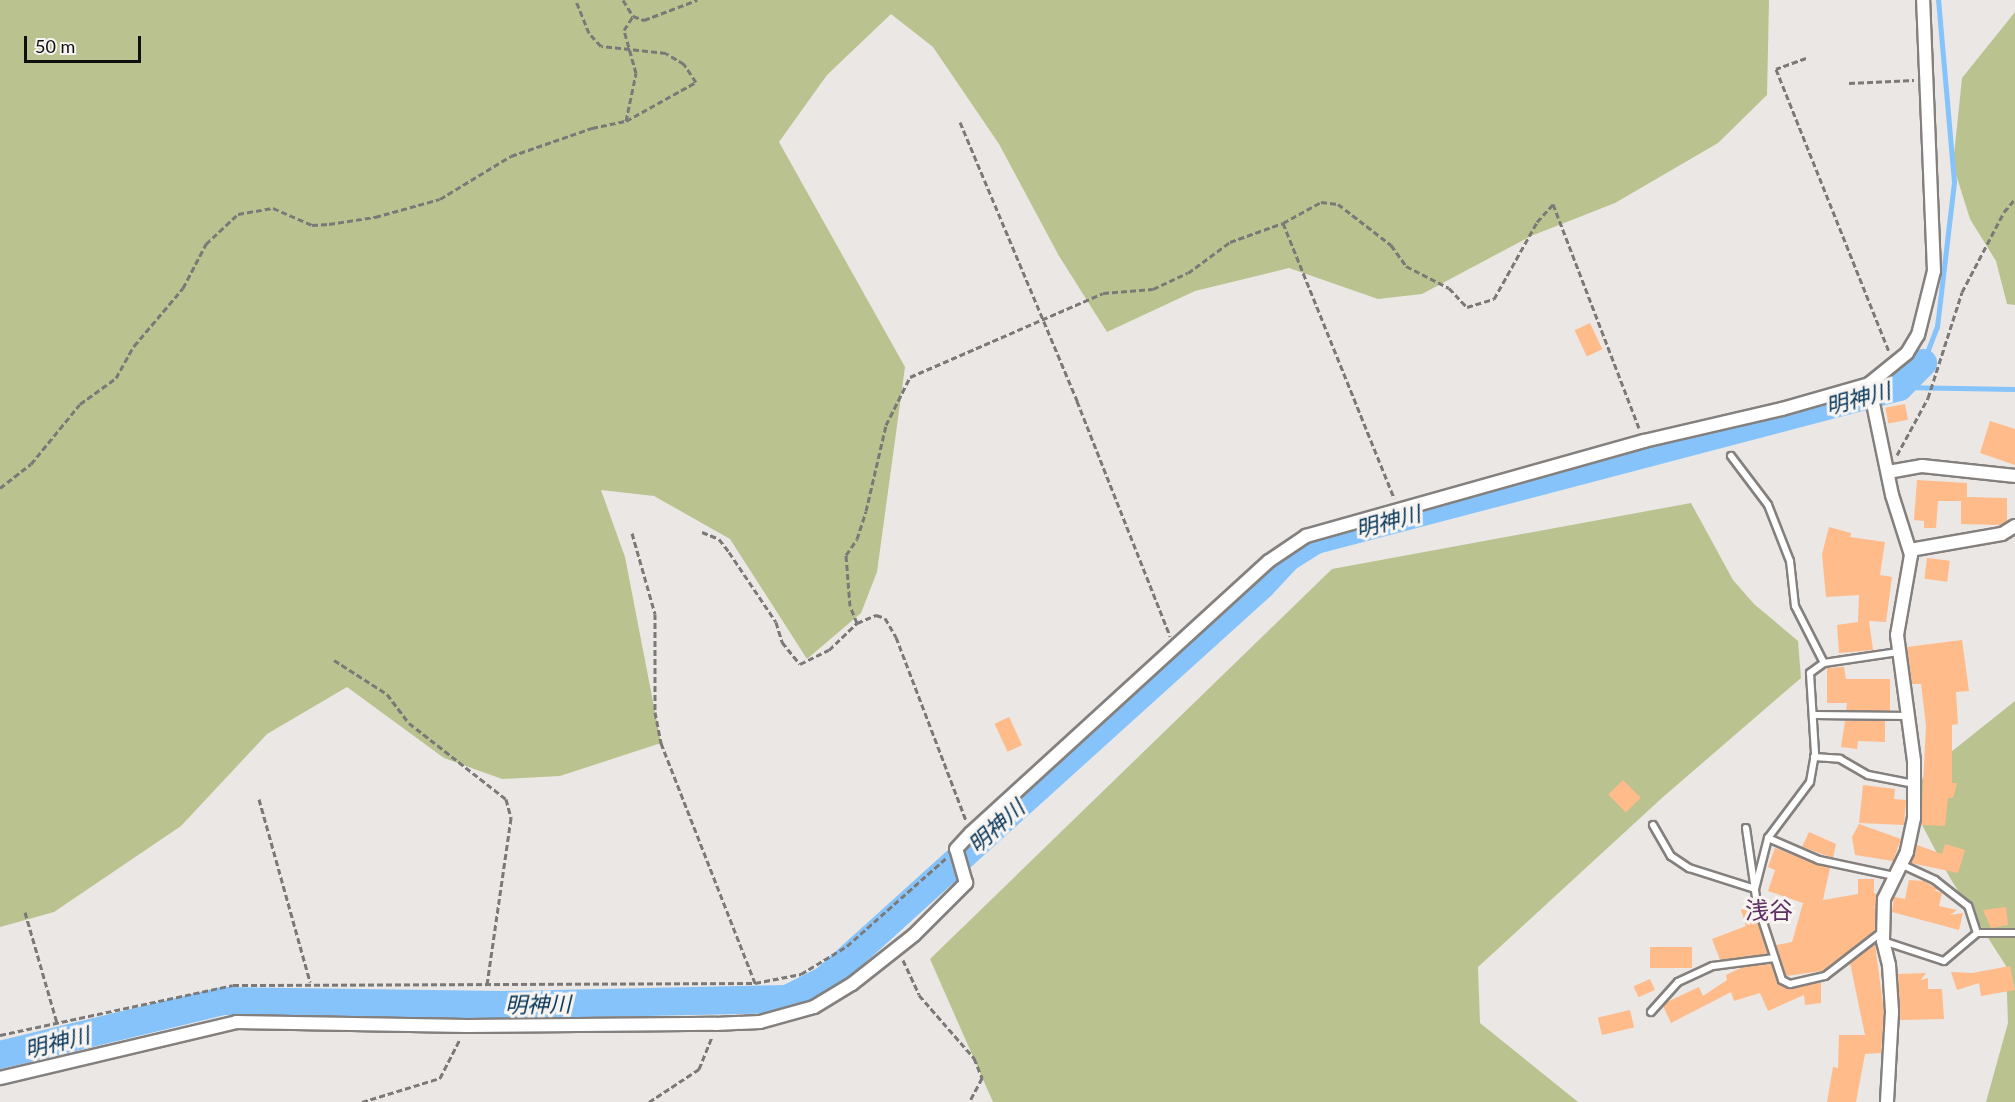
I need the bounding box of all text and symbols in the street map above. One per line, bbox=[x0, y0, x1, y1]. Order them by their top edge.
scale bar bbox=[27, 24, 144, 62]
text: 50 m bbox=[35, 35, 75, 57]
water label: 明神川 bbox=[1823, 377, 1893, 419]
water label: 明神川 bbox=[1353, 500, 1423, 542]
water label: 明神川 bbox=[963, 794, 1029, 858]
district label: 浅谷 bbox=[1745, 896, 1793, 924]
water label: 明神川 bbox=[505, 990, 571, 1018]
water label: 明神川 bbox=[22, 1021, 92, 1063]

